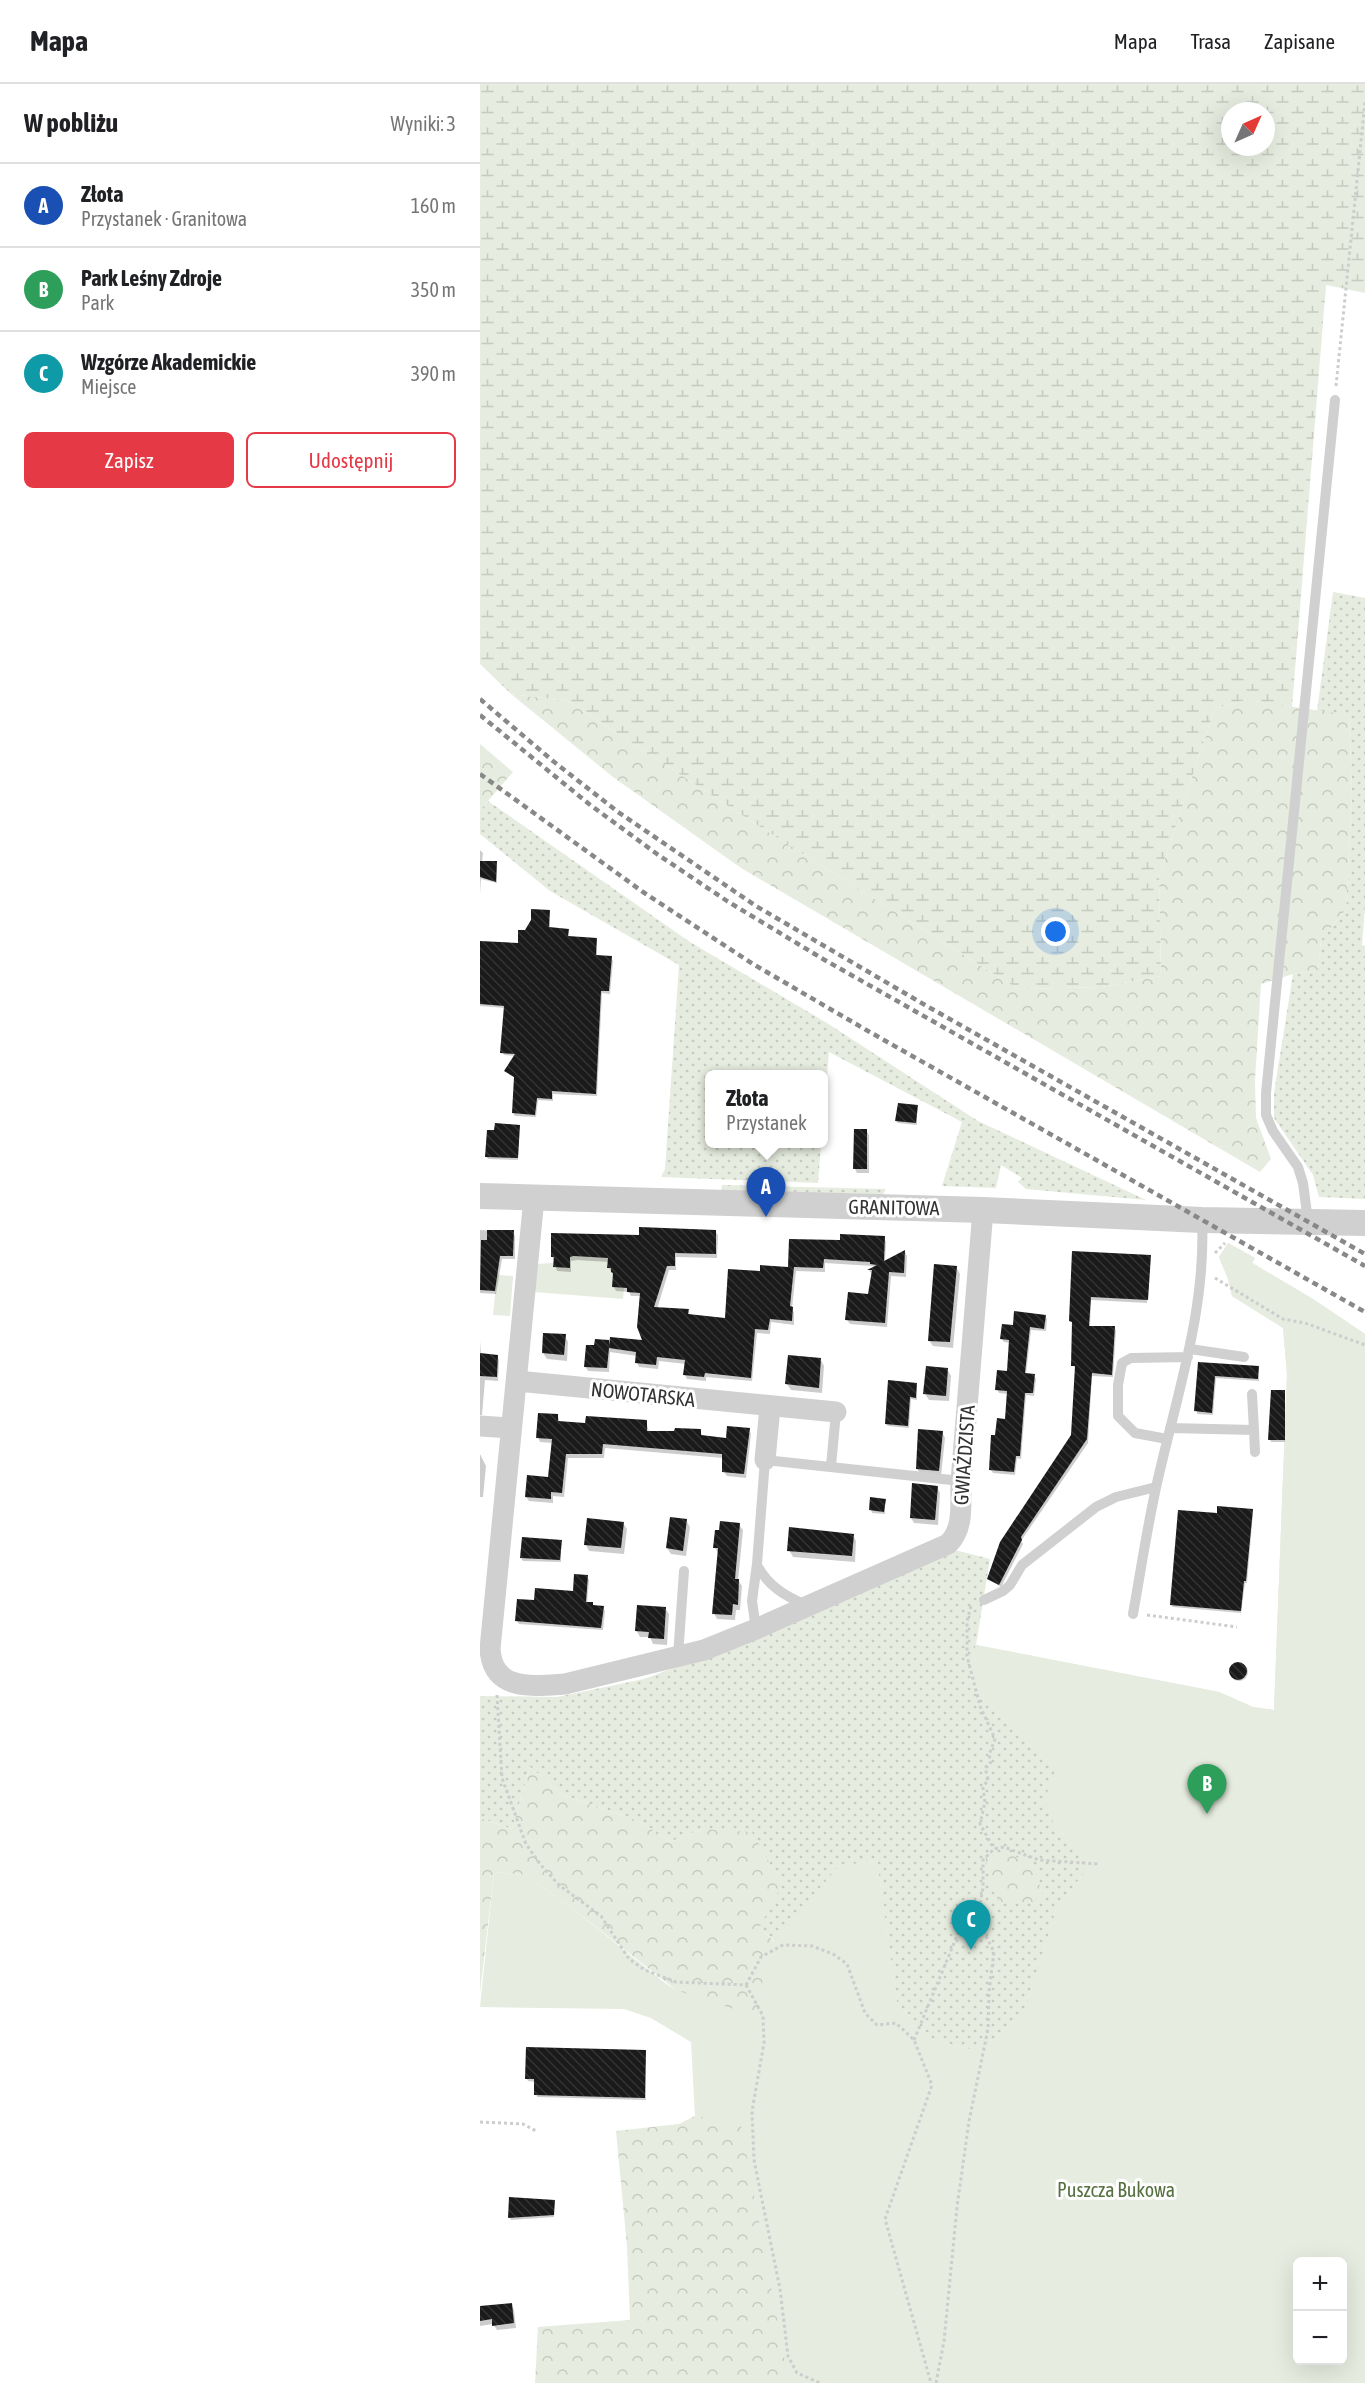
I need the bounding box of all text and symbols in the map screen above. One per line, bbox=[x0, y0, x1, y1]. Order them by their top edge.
text: Mapa bbox=[30, 25, 88, 57]
text: Mapa bbox=[1114, 29, 1157, 53]
text: Trasa bbox=[1190, 29, 1231, 53]
text: Zapisane bbox=[1264, 29, 1335, 53]
north arrow bbox=[1221, 102, 1275, 156]
text: W pobliżu bbox=[24, 108, 118, 138]
text: Wyniki: 3 bbox=[390, 112, 456, 135]
text: Złota bbox=[81, 181, 123, 207]
text: A bbox=[39, 194, 48, 217]
text: 160 m bbox=[411, 194, 456, 217]
text: Przystanek · Granitowa bbox=[81, 207, 247, 230]
text: Park Leśny Zdroje bbox=[81, 265, 222, 291]
text: B bbox=[39, 278, 48, 301]
text: 350 m bbox=[411, 278, 456, 301]
text: Park bbox=[81, 291, 114, 314]
text: Wzgórze Akademickie bbox=[81, 349, 256, 375]
text: C bbox=[39, 362, 48, 385]
text: 390 m bbox=[411, 362, 456, 385]
text: Miejsce bbox=[81, 375, 136, 398]
button: Zapisz bbox=[24, 432, 234, 488]
button: Udostępnij bbox=[246, 432, 456, 488]
your location bbox=[1041, 917, 1070, 946]
popup bbox=[705, 1070, 828, 1148]
text: Złota bbox=[726, 1085, 769, 1111]
text: Przystanek bbox=[726, 1111, 807, 1134]
pin: A bbox=[746, 1168, 786, 1217]
street label: GRANITOWA bbox=[848, 1195, 940, 1219]
street label: NOWOTARSKA bbox=[590, 1377, 696, 1411]
street label: GWIAŹDZISTA bbox=[949, 1404, 979, 1506]
pin: B bbox=[1188, 1764, 1226, 1814]
pin: C bbox=[952, 1900, 990, 1950]
park label: Puszcza Bukowa bbox=[1057, 2178, 1175, 2201]
map controls bbox=[1293, 2257, 1347, 2365]
button: + bbox=[1293, 2257, 1347, 2311]
button: − bbox=[1293, 2311, 1347, 2365]

